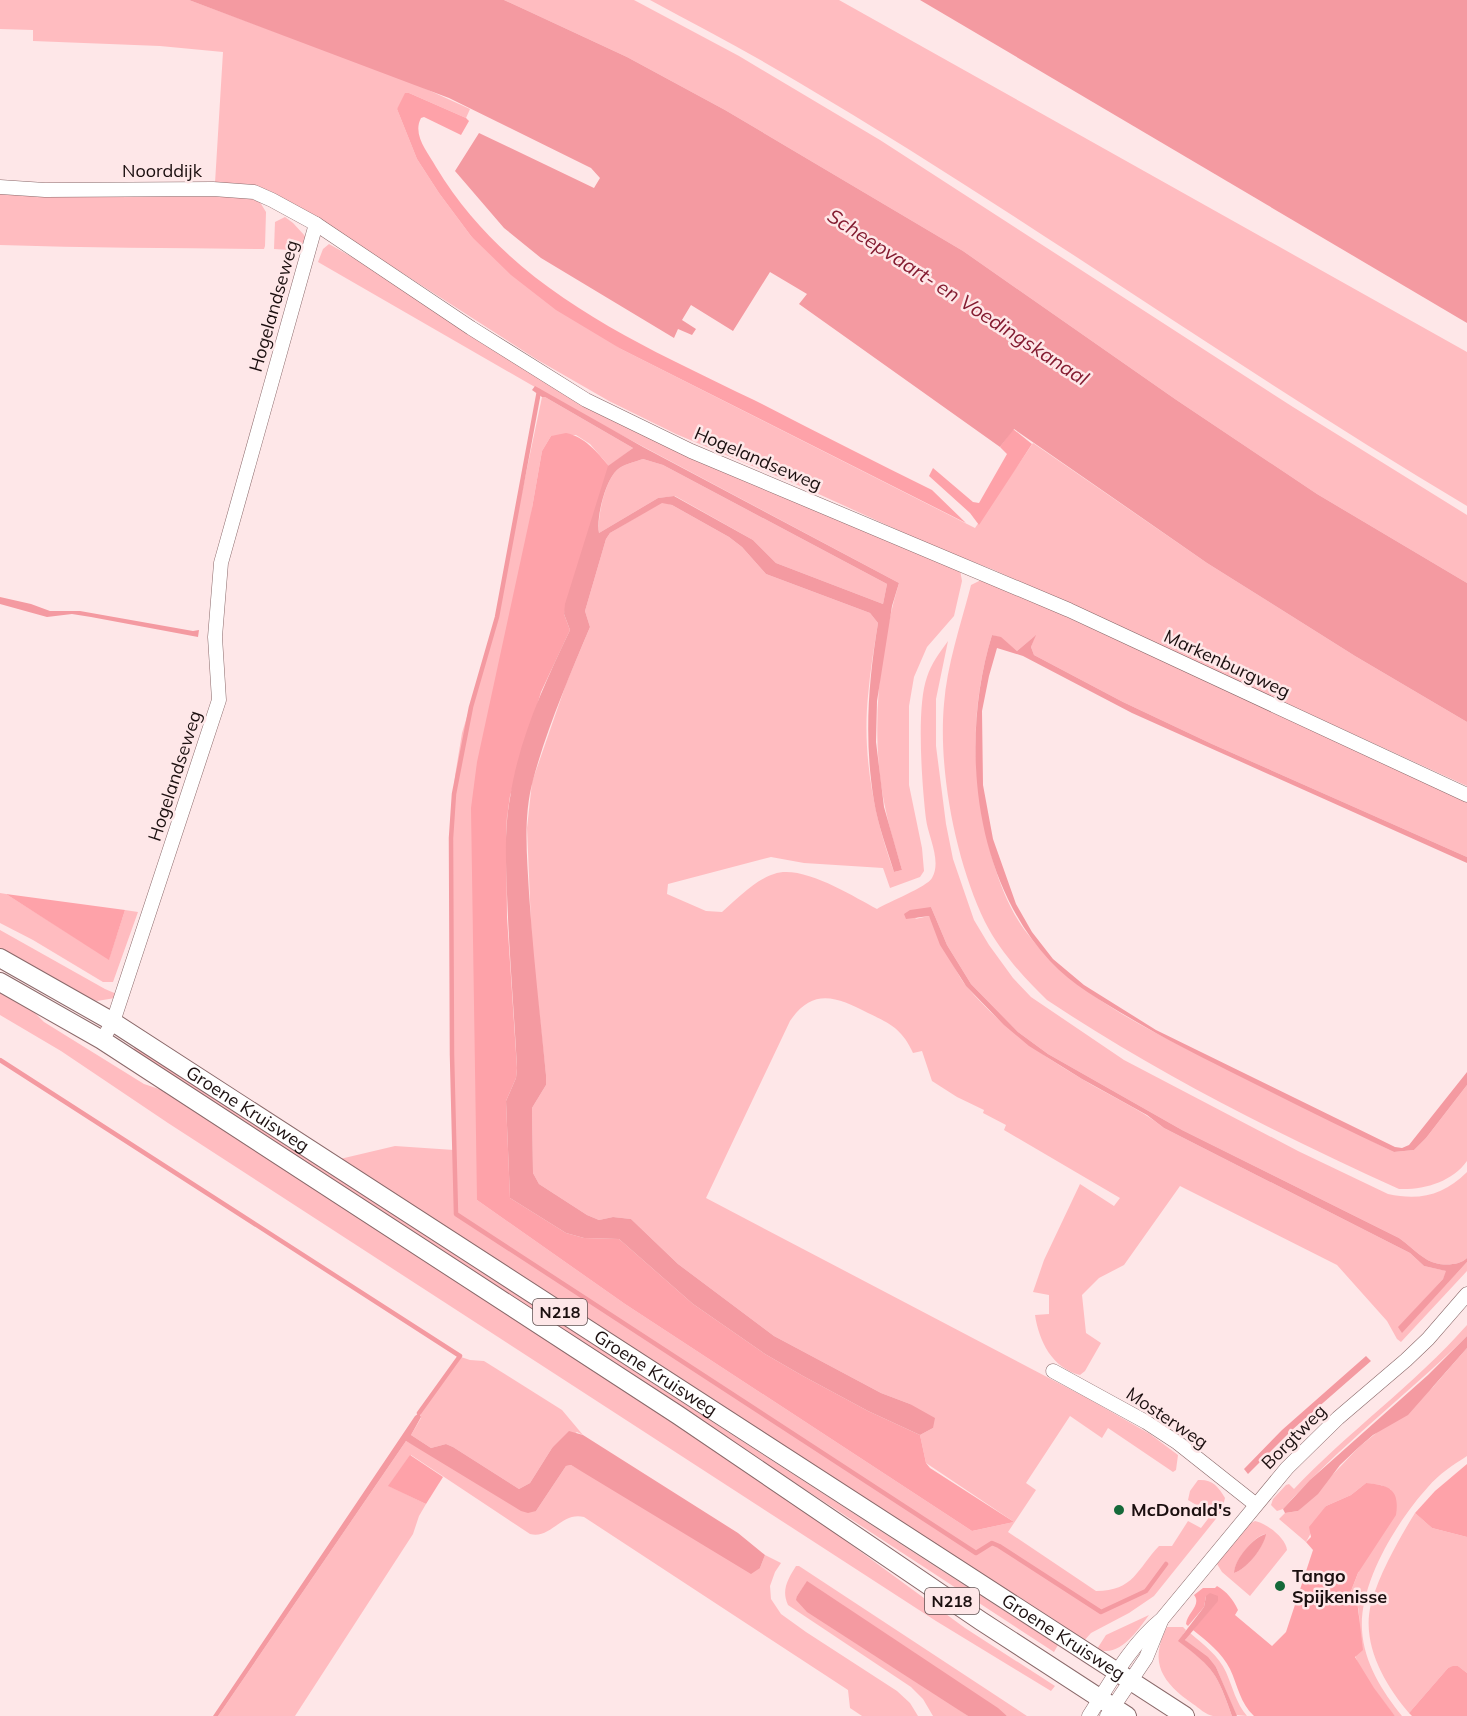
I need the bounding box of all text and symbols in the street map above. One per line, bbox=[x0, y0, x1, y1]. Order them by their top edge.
street label: Noorddijk bbox=[122, 159, 203, 182]
water label: Scheepvaart- en Voedingskanaal bbox=[823, 203, 1094, 391]
street label: Hogelandseweg bbox=[244, 237, 303, 374]
street label: Hogelandseweg bbox=[691, 421, 825, 496]
street label: Markenburgweg bbox=[1160, 624, 1294, 703]
street label: Hogelandseweg bbox=[143, 708, 206, 844]
street label: Groene Kruisweg bbox=[182, 1060, 314, 1157]
road number: N218 bbox=[533, 1299, 587, 1325]
street label: Groene Kruisweg bbox=[590, 1324, 722, 1421]
street label: Mosterweg bbox=[1122, 1382, 1213, 1453]
street label: Borgtweg bbox=[1256, 1399, 1331, 1474]
place label: McDonald's bbox=[1131, 1498, 1231, 1521]
marker: McDonald's bbox=[1112, 1503, 1126, 1517]
place label: Tango Spijkenisse bbox=[1292, 1564, 1387, 1608]
marker: Tango Spijkenisse bbox=[1273, 1579, 1287, 1593]
road number: N218 bbox=[925, 1588, 979, 1614]
street label: Groene Kruisweg bbox=[998, 1589, 1130, 1685]

